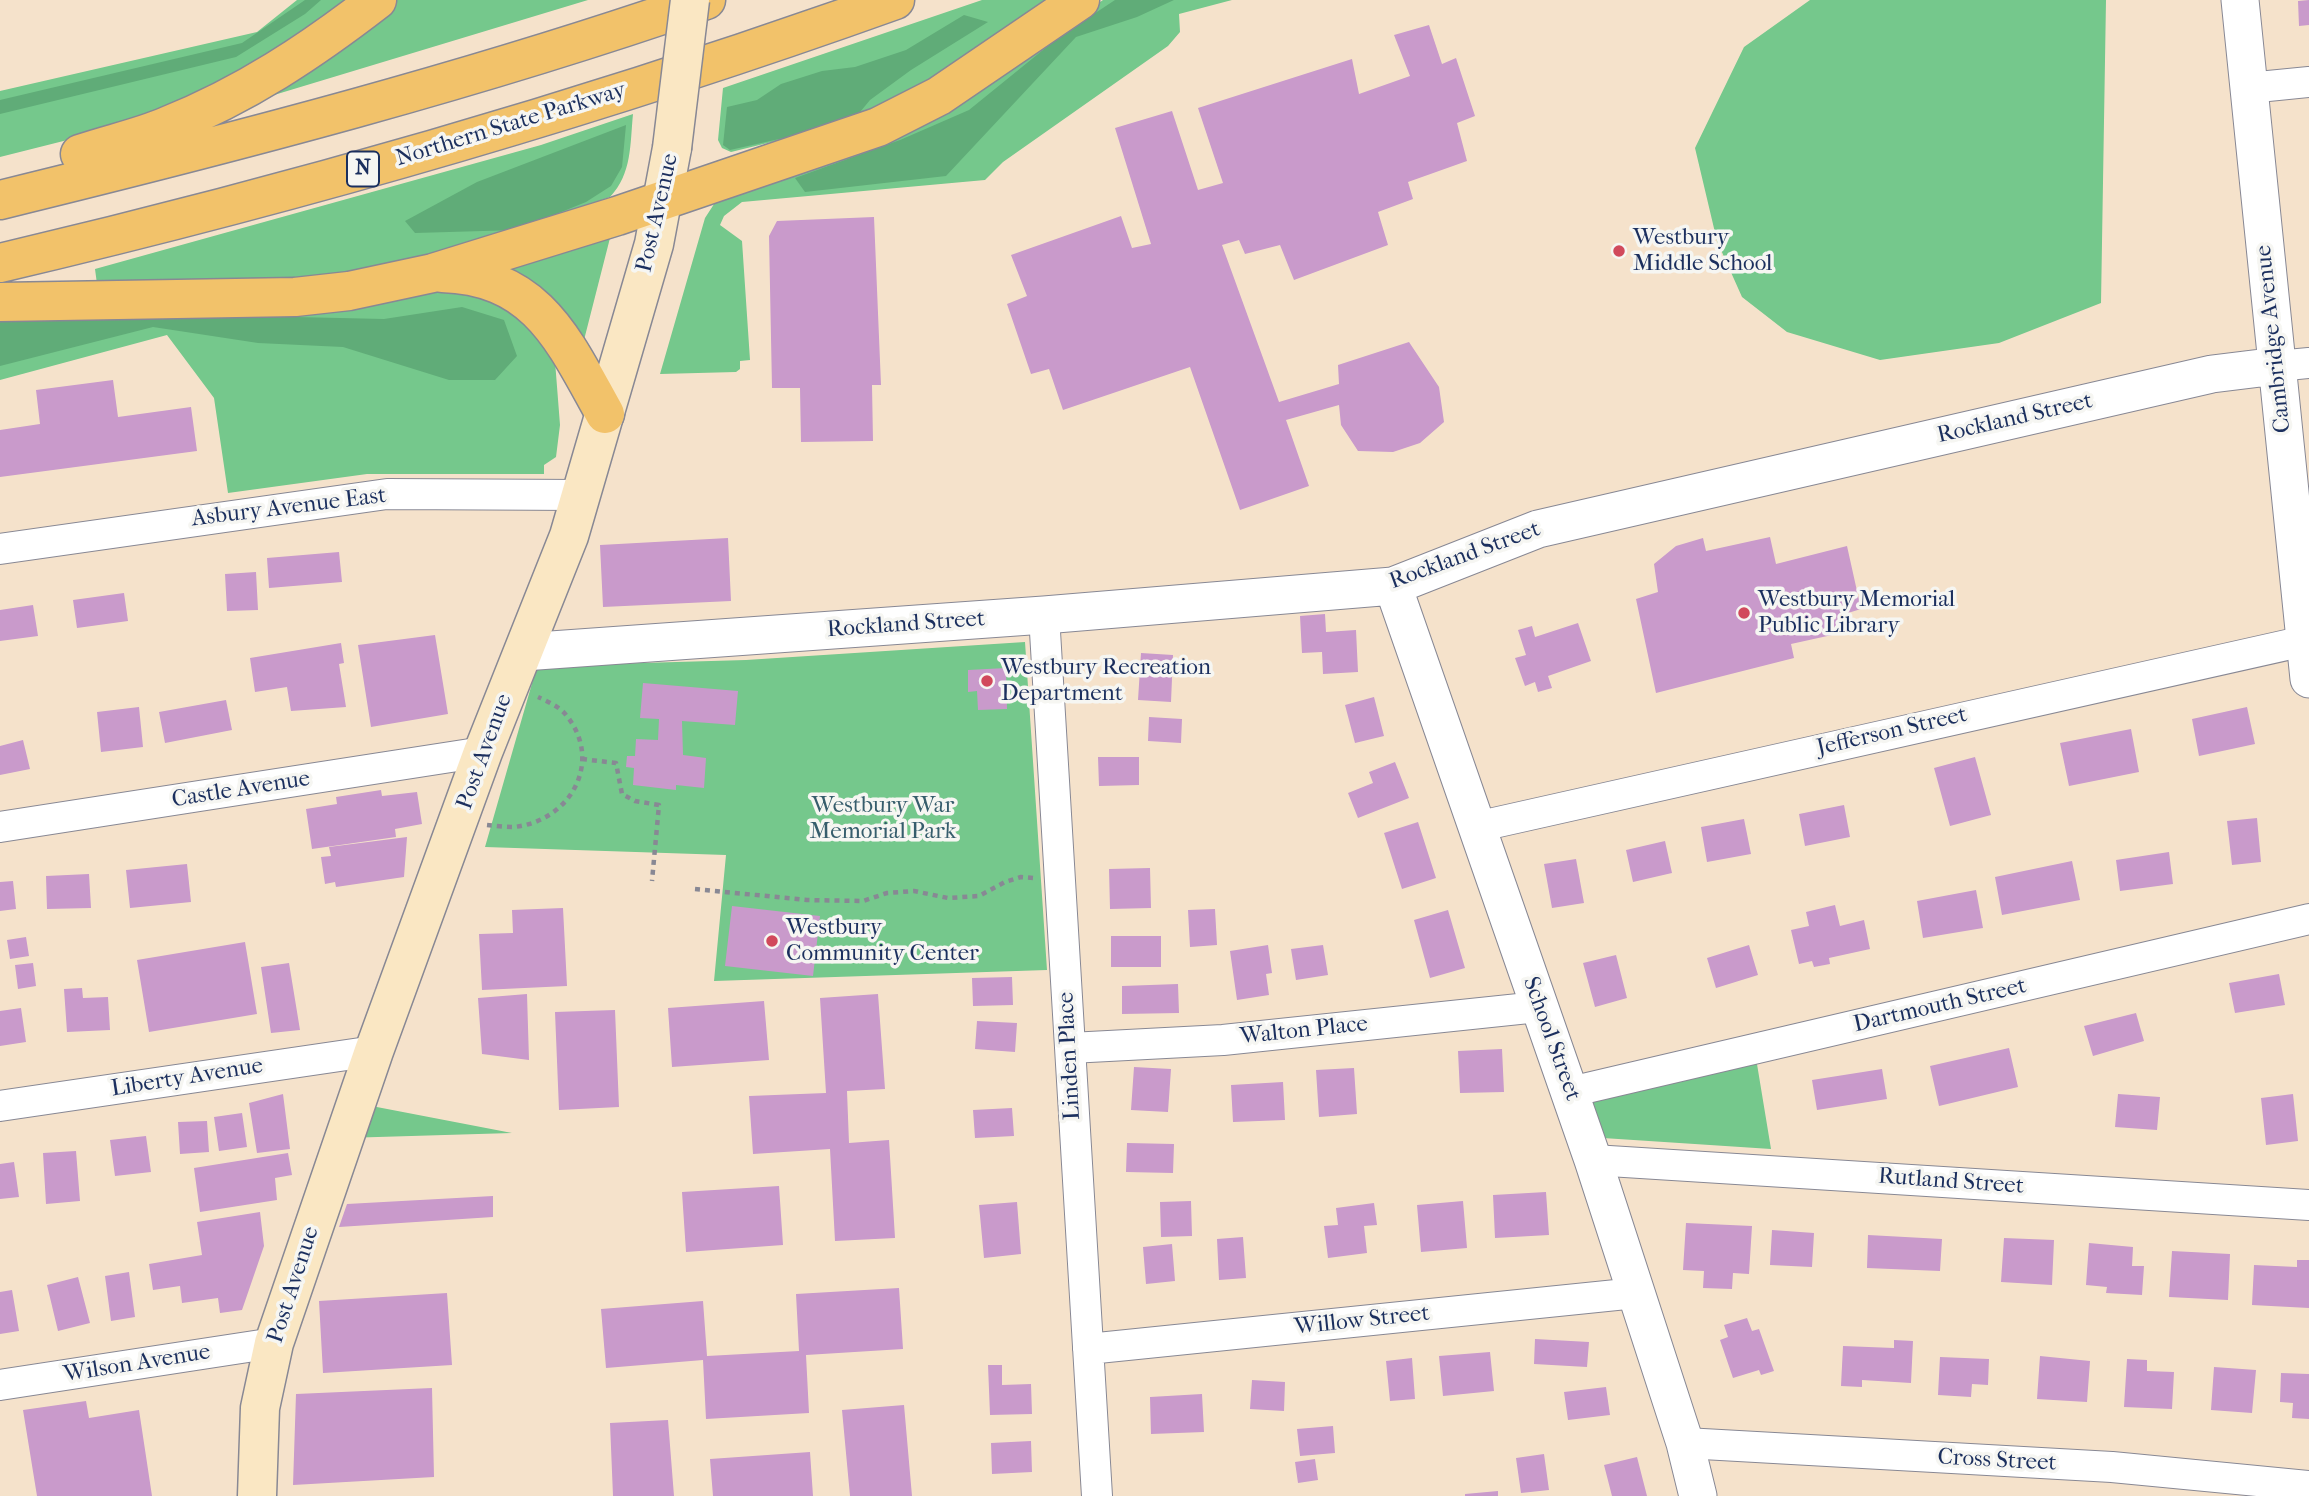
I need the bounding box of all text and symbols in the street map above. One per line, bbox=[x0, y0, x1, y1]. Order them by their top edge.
street label: Northern State Parkway bbox=[393, 77, 629, 173]
street label: Post Avenue bbox=[631, 151, 685, 275]
road number: N bbox=[347, 152, 379, 186]
place label: Westbury Middle School bbox=[1633, 224, 1772, 278]
marker: Westbury Middle School bbox=[1611, 243, 1627, 259]
street label: Cambridge Avenue bbox=[2250, 244, 2298, 434]
street label: Rockland Street bbox=[1935, 388, 2095, 450]
street label: Asbury Avenue East bbox=[190, 482, 388, 534]
street label: Rockland Street bbox=[1386, 516, 1544, 596]
place label: Westbury Memorial Public Library bbox=[1758, 586, 1955, 640]
marker: Westbury Memorial Public Library bbox=[1736, 605, 1752, 621]
street label: Rockland Street bbox=[826, 606, 986, 644]
place label: Westbury Recreation Department bbox=[1001, 654, 1211, 708]
marker: Westbury Recreation Department bbox=[979, 673, 995, 689]
street label: Post Avenue bbox=[451, 690, 519, 814]
street label: Jefferson Street bbox=[1814, 701, 1970, 763]
street label: Castle Avenue bbox=[170, 765, 312, 815]
park label: Westbury War Memorial Park bbox=[810, 792, 956, 846]
place label: Westbury Community Center bbox=[786, 914, 979, 968]
marker: Westbury Community Center bbox=[764, 933, 780, 949]
street label: School Street bbox=[1516, 973, 1586, 1105]
street label: Dartmouth Street bbox=[1851, 973, 2029, 1039]
street label: Linden Place bbox=[1053, 991, 1087, 1121]
street label: Walton Place bbox=[1239, 1011, 1369, 1051]
street label: Liberty Avenue bbox=[109, 1052, 265, 1104]
street label: Rutland Street bbox=[1877, 1163, 2025, 1201]
street label: Post Avenue bbox=[262, 1223, 326, 1347]
street label: Willow Street bbox=[1293, 1300, 1431, 1342]
street label: Wilson Avenue bbox=[62, 1339, 212, 1389]
street label: Cross Street bbox=[1937, 1444, 2057, 1478]

